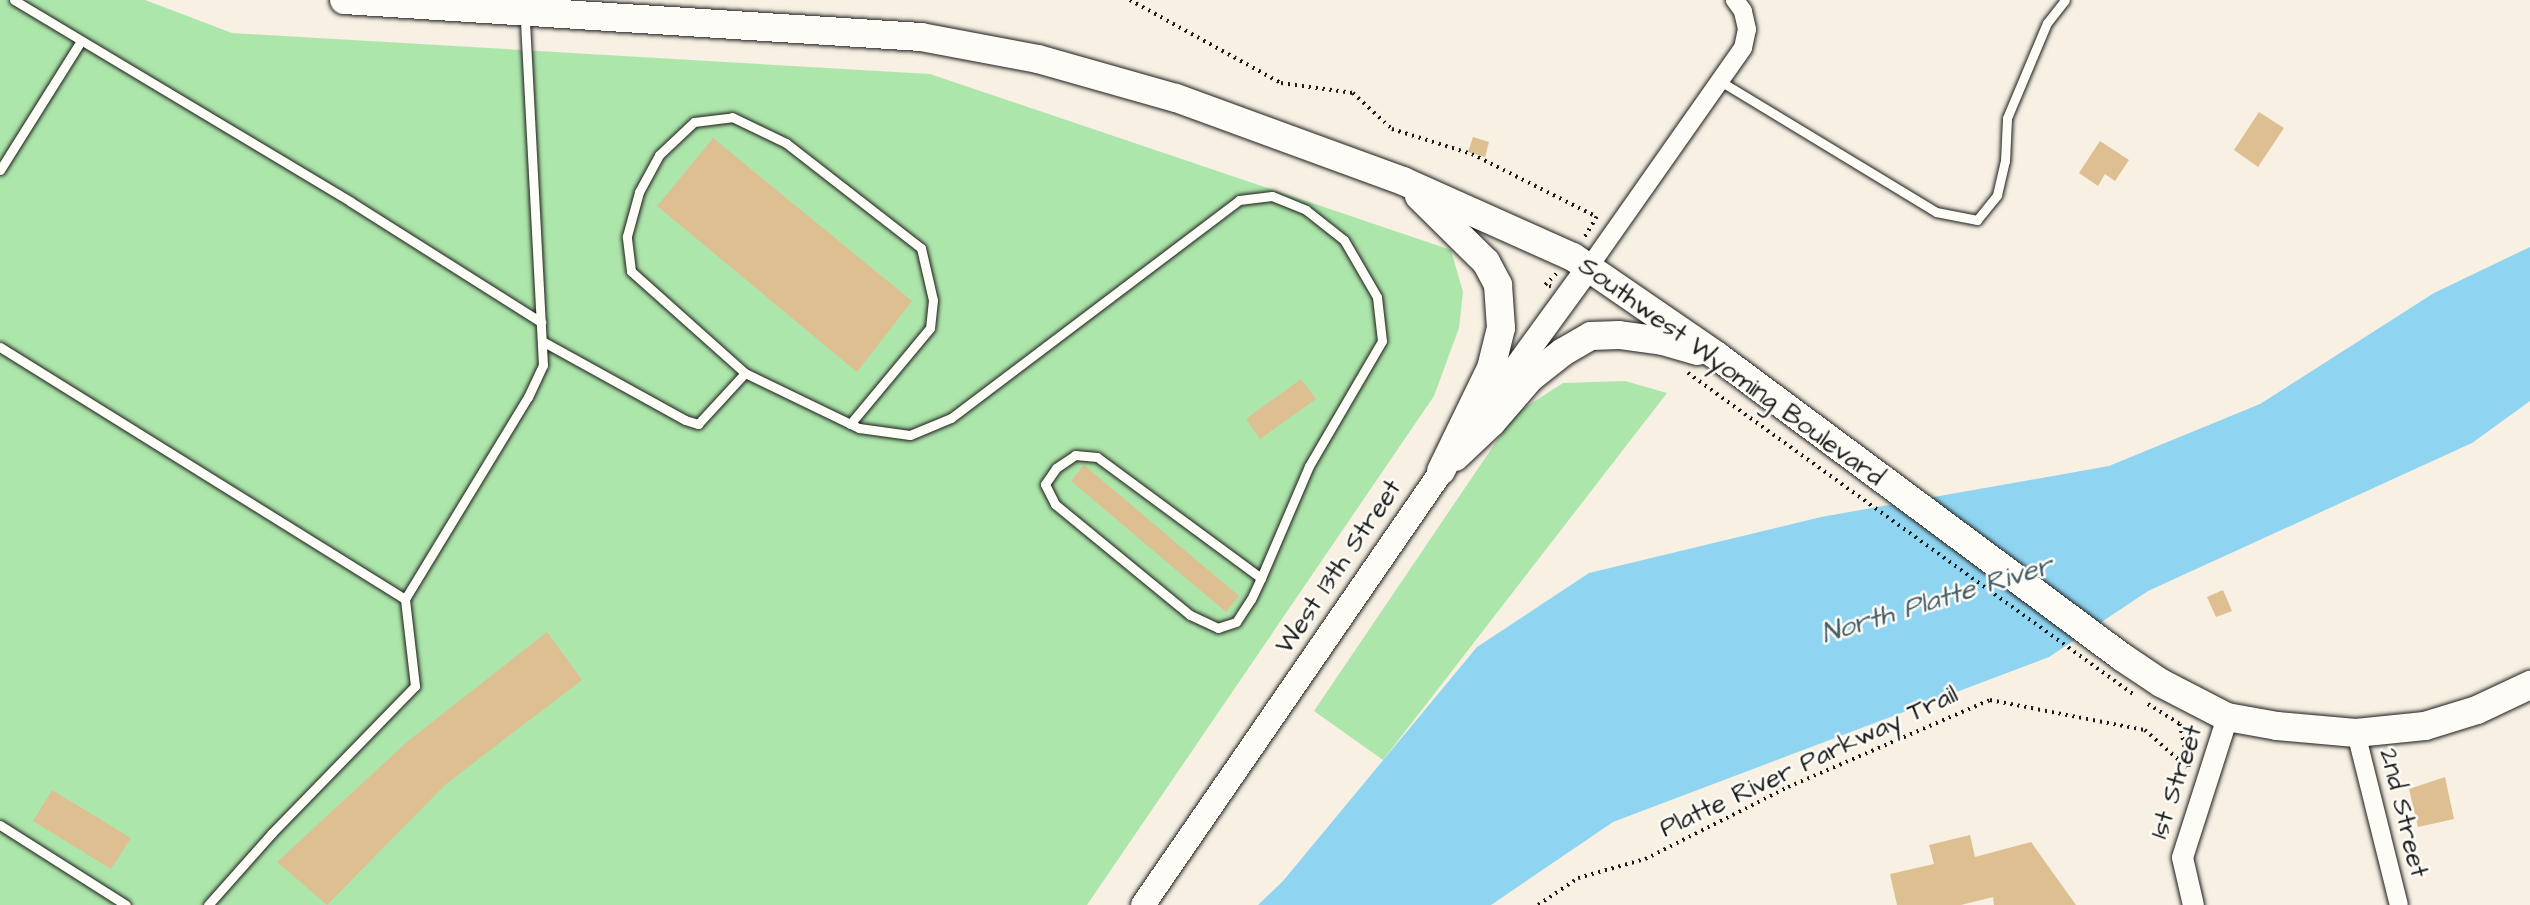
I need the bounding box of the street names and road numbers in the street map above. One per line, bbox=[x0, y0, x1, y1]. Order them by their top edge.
street label: Southwest Wyoming Boulevard bbox=[1572, 251, 1890, 493]
street label: West 13th Street bbox=[1269, 474, 1409, 660]
street label: Platte River Parkway Trail bbox=[1655, 679, 1963, 845]
street label: 1st Street bbox=[2144, 721, 2210, 843]
street label: 2nd Street bbox=[2372, 745, 2434, 881]

